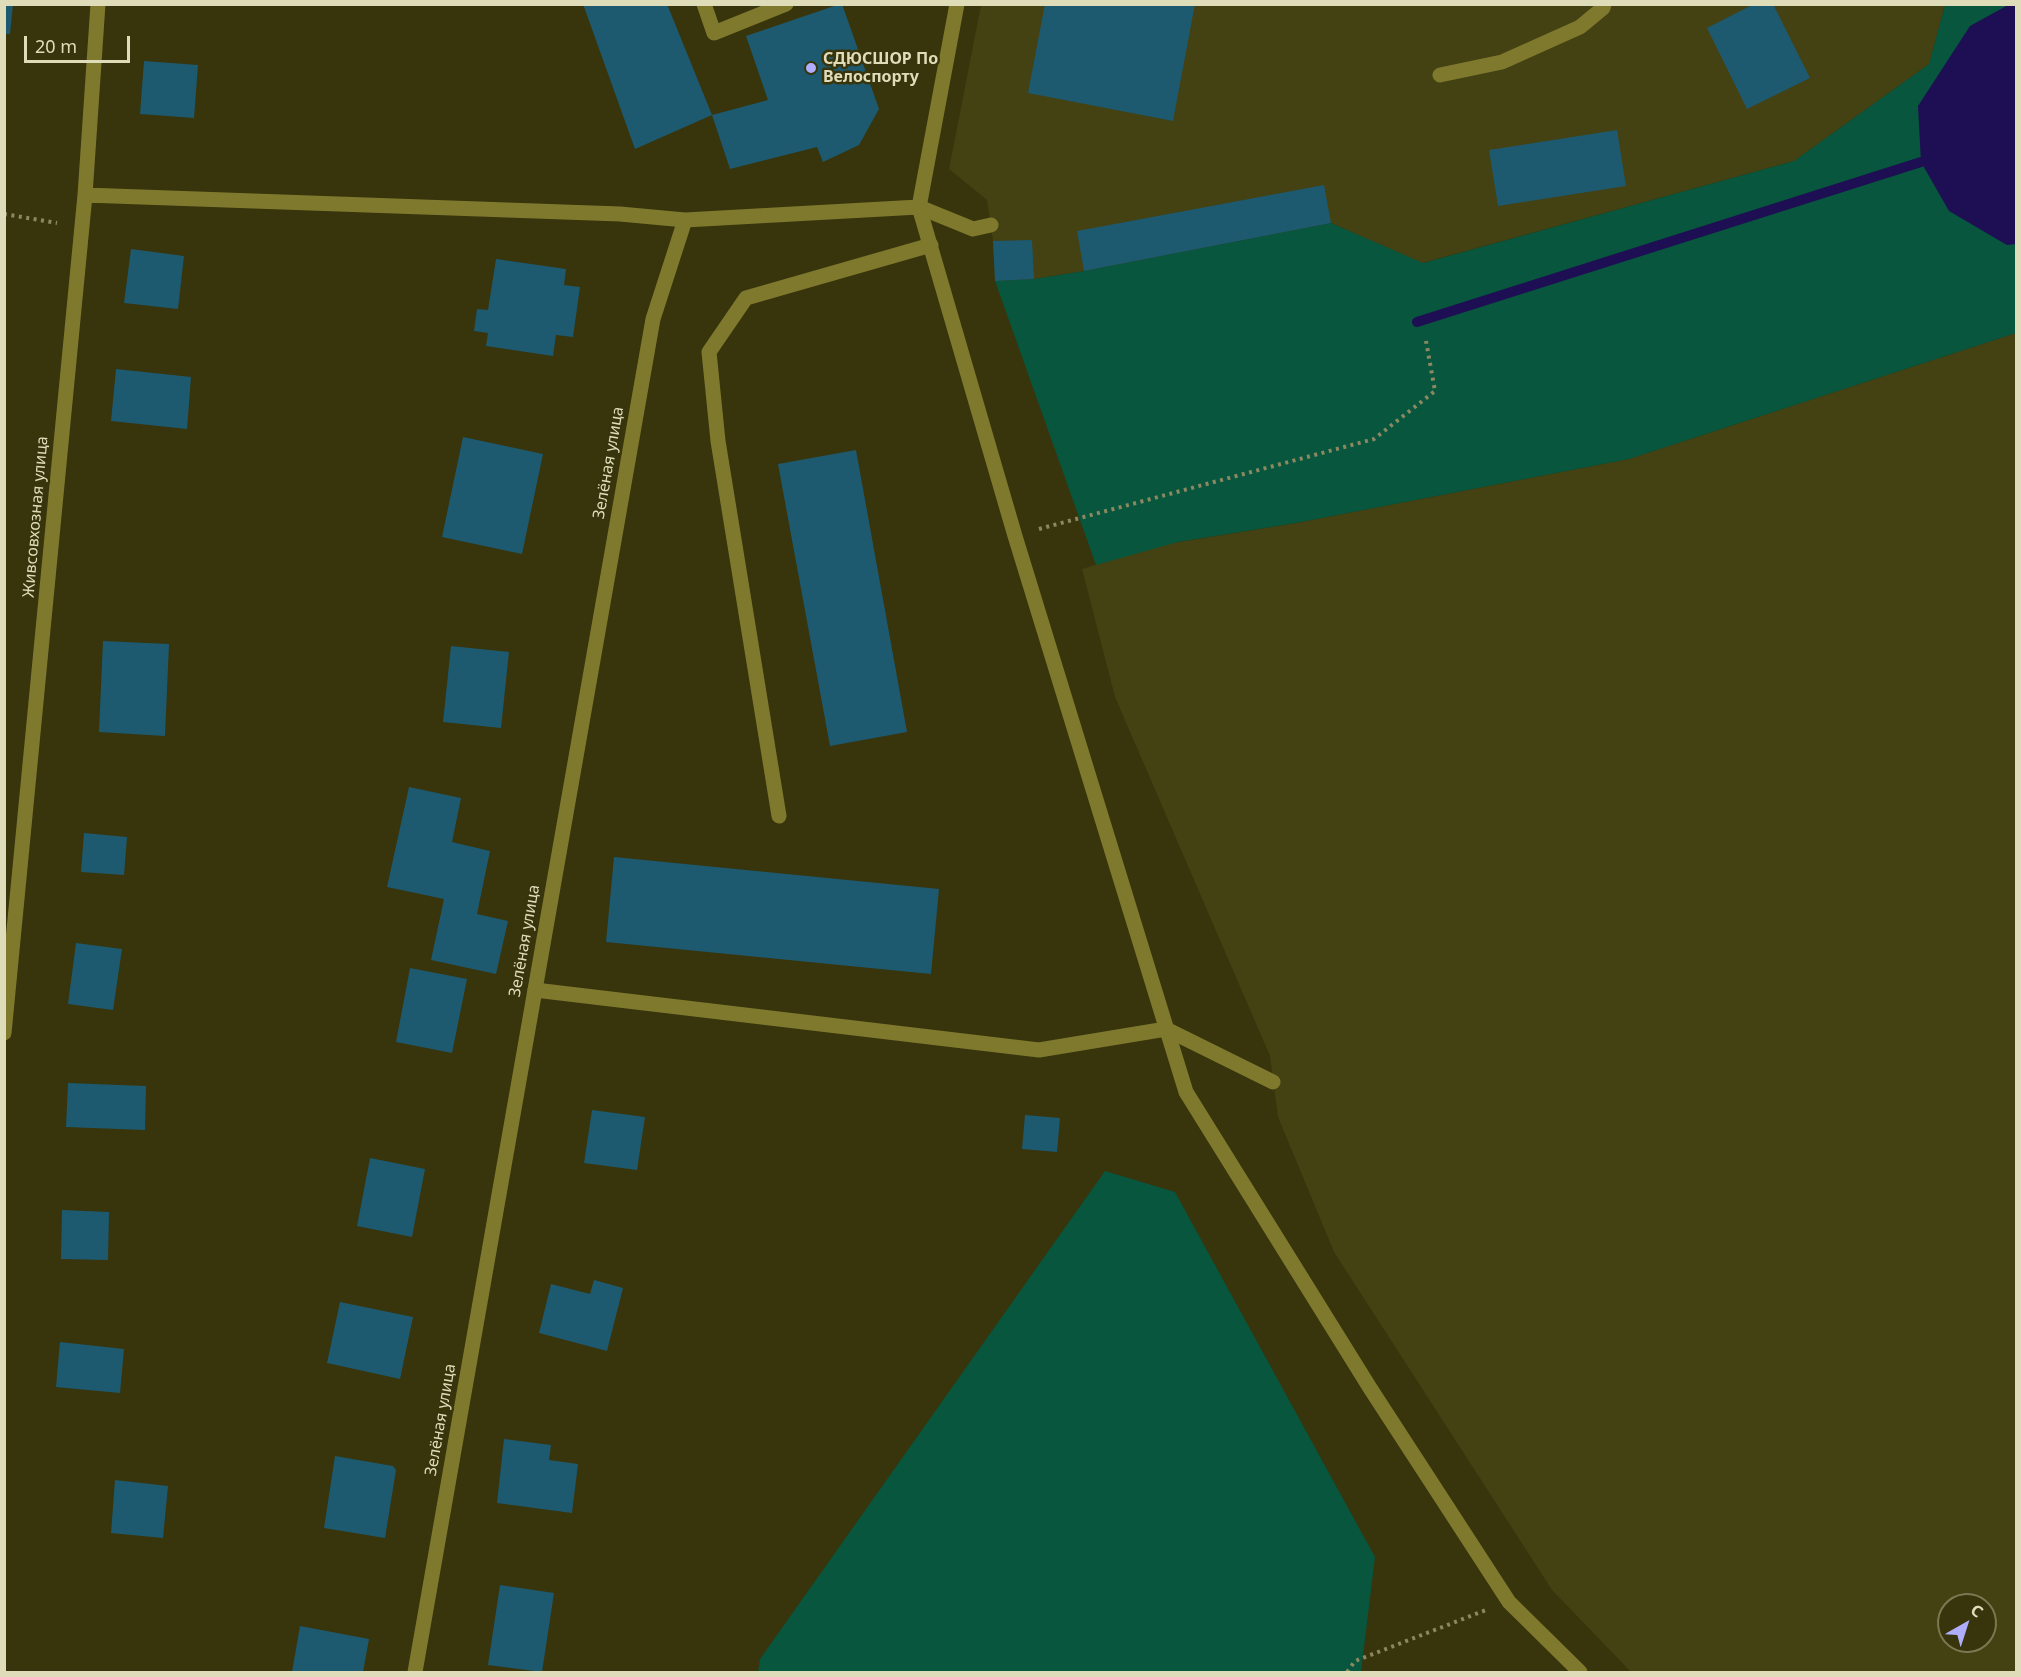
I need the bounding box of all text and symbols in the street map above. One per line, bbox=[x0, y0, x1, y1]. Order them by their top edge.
scale bar bbox=[27, 24, 134, 62]
text: 20 m bbox=[35, 34, 77, 58]
place label: СДЮСШОР По Велоспорту bbox=[823, 49, 938, 87]
marker: СДЮСШОР По Велоспорту bbox=[804, 61, 818, 75]
street label: Зелёная улица bbox=[590, 405, 628, 521]
street label: Живсовхозная улица bbox=[19, 435, 53, 599]
street label: Зелёная улица bbox=[506, 883, 544, 999]
street label: Зелёная улица bbox=[422, 1362, 460, 1478]
north arrow bbox=[1937, 1593, 1997, 1653]
text: С bbox=[1966, 1599, 1988, 1622]

